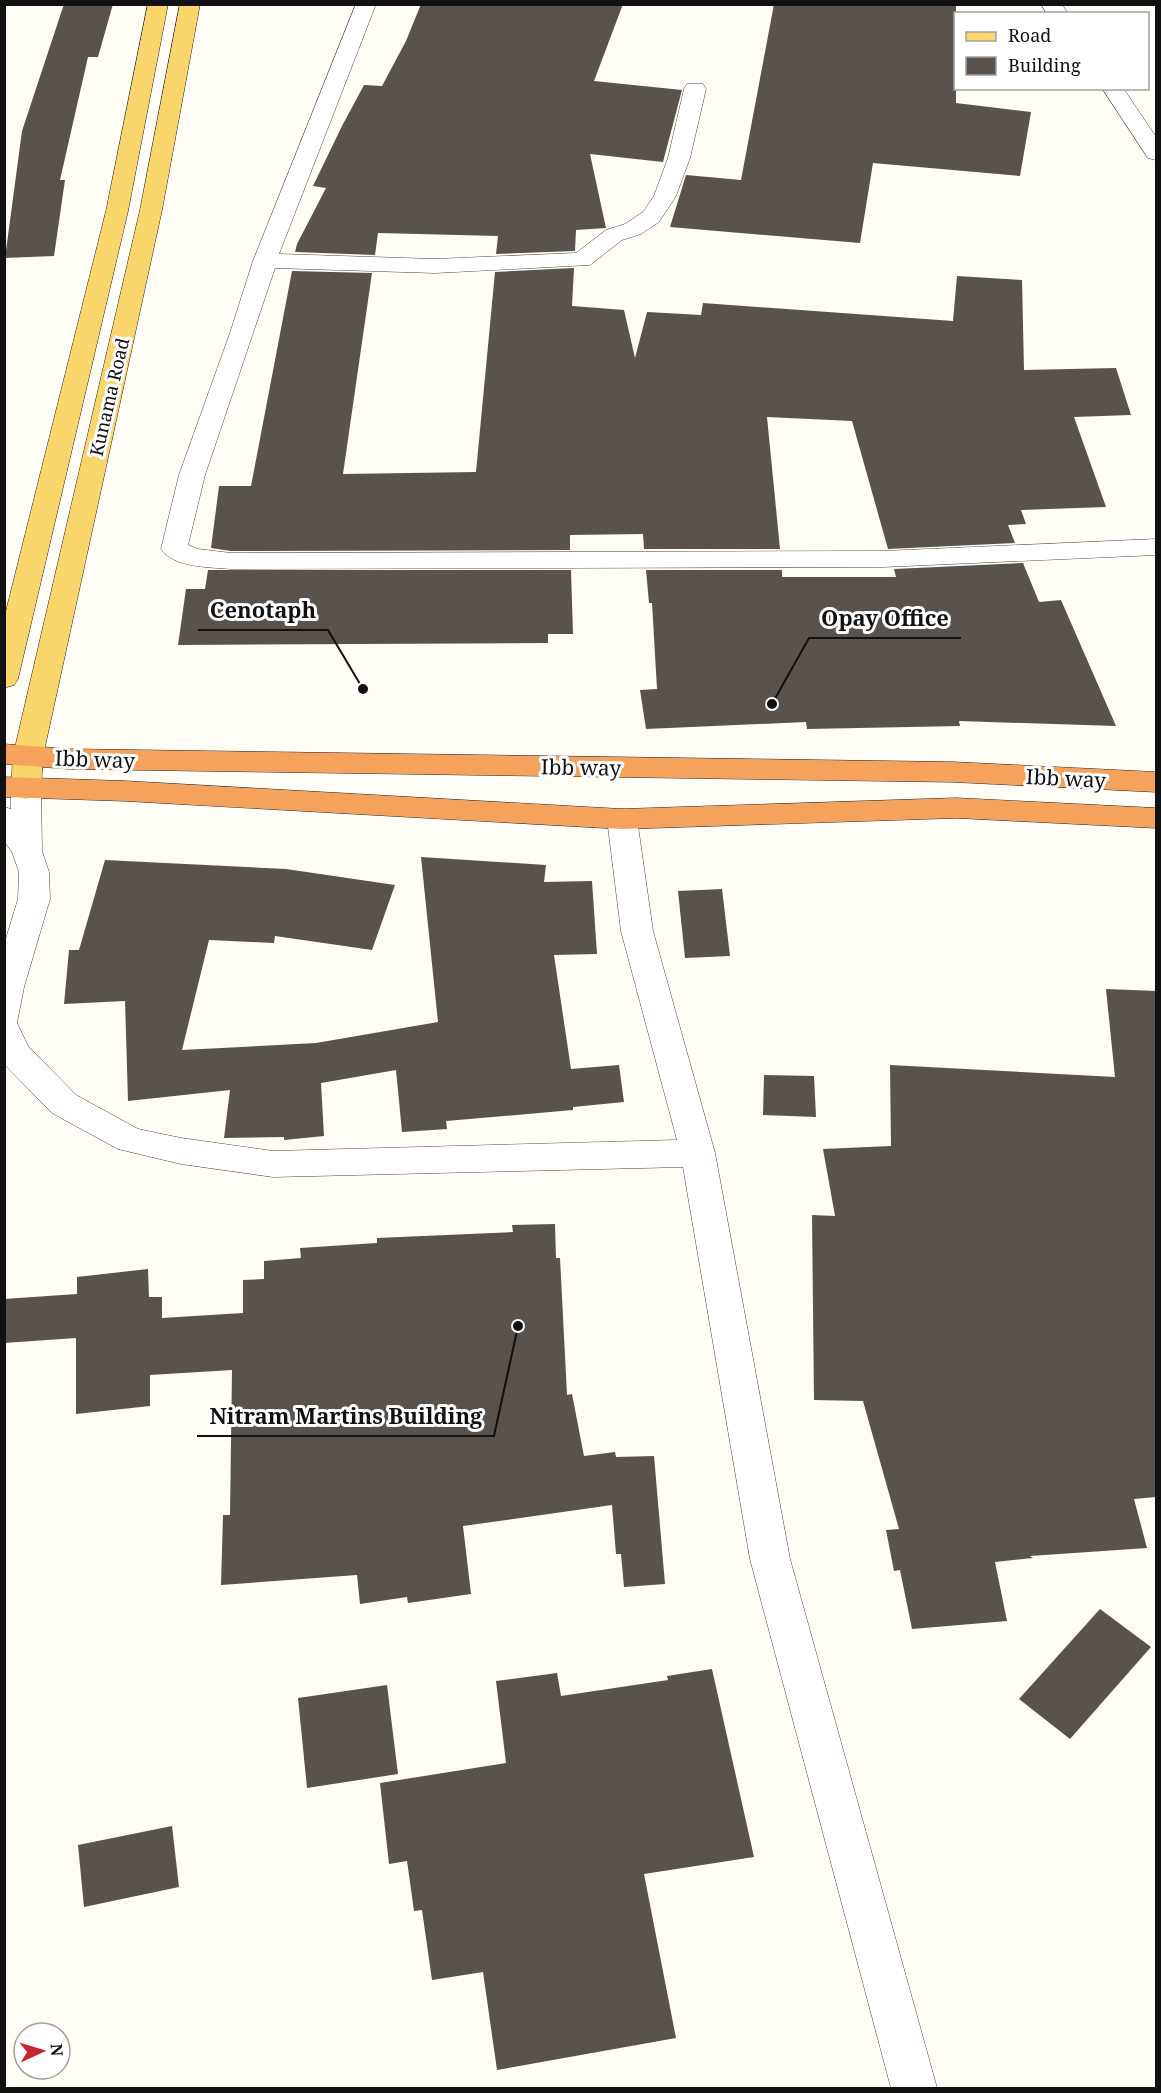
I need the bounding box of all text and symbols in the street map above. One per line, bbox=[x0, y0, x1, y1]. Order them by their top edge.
legend bbox=[954, 12, 1149, 90]
text: Road bbox=[1008, 23, 1051, 47]
text: Building bbox=[1008, 53, 1081, 77]
street label: Kunama Road bbox=[84, 336, 134, 458]
callout: Cenotaph bbox=[198, 590, 328, 630]
text: Cenotaph bbox=[210, 594, 317, 624]
callout: Opay Office bbox=[809, 598, 961, 638]
text: Opay Office bbox=[821, 602, 949, 632]
street label: Ibb way bbox=[54, 744, 136, 774]
street label: Ibb way bbox=[541, 752, 622, 782]
street label: Ibb way bbox=[1025, 762, 1107, 794]
callout: Nitram Martins Building bbox=[197, 1396, 494, 1436]
text: Nitram Martins Building bbox=[210, 1400, 483, 1430]
north arrow bbox=[12, 2021, 72, 2081]
text: N bbox=[46, 2043, 68, 2057]

